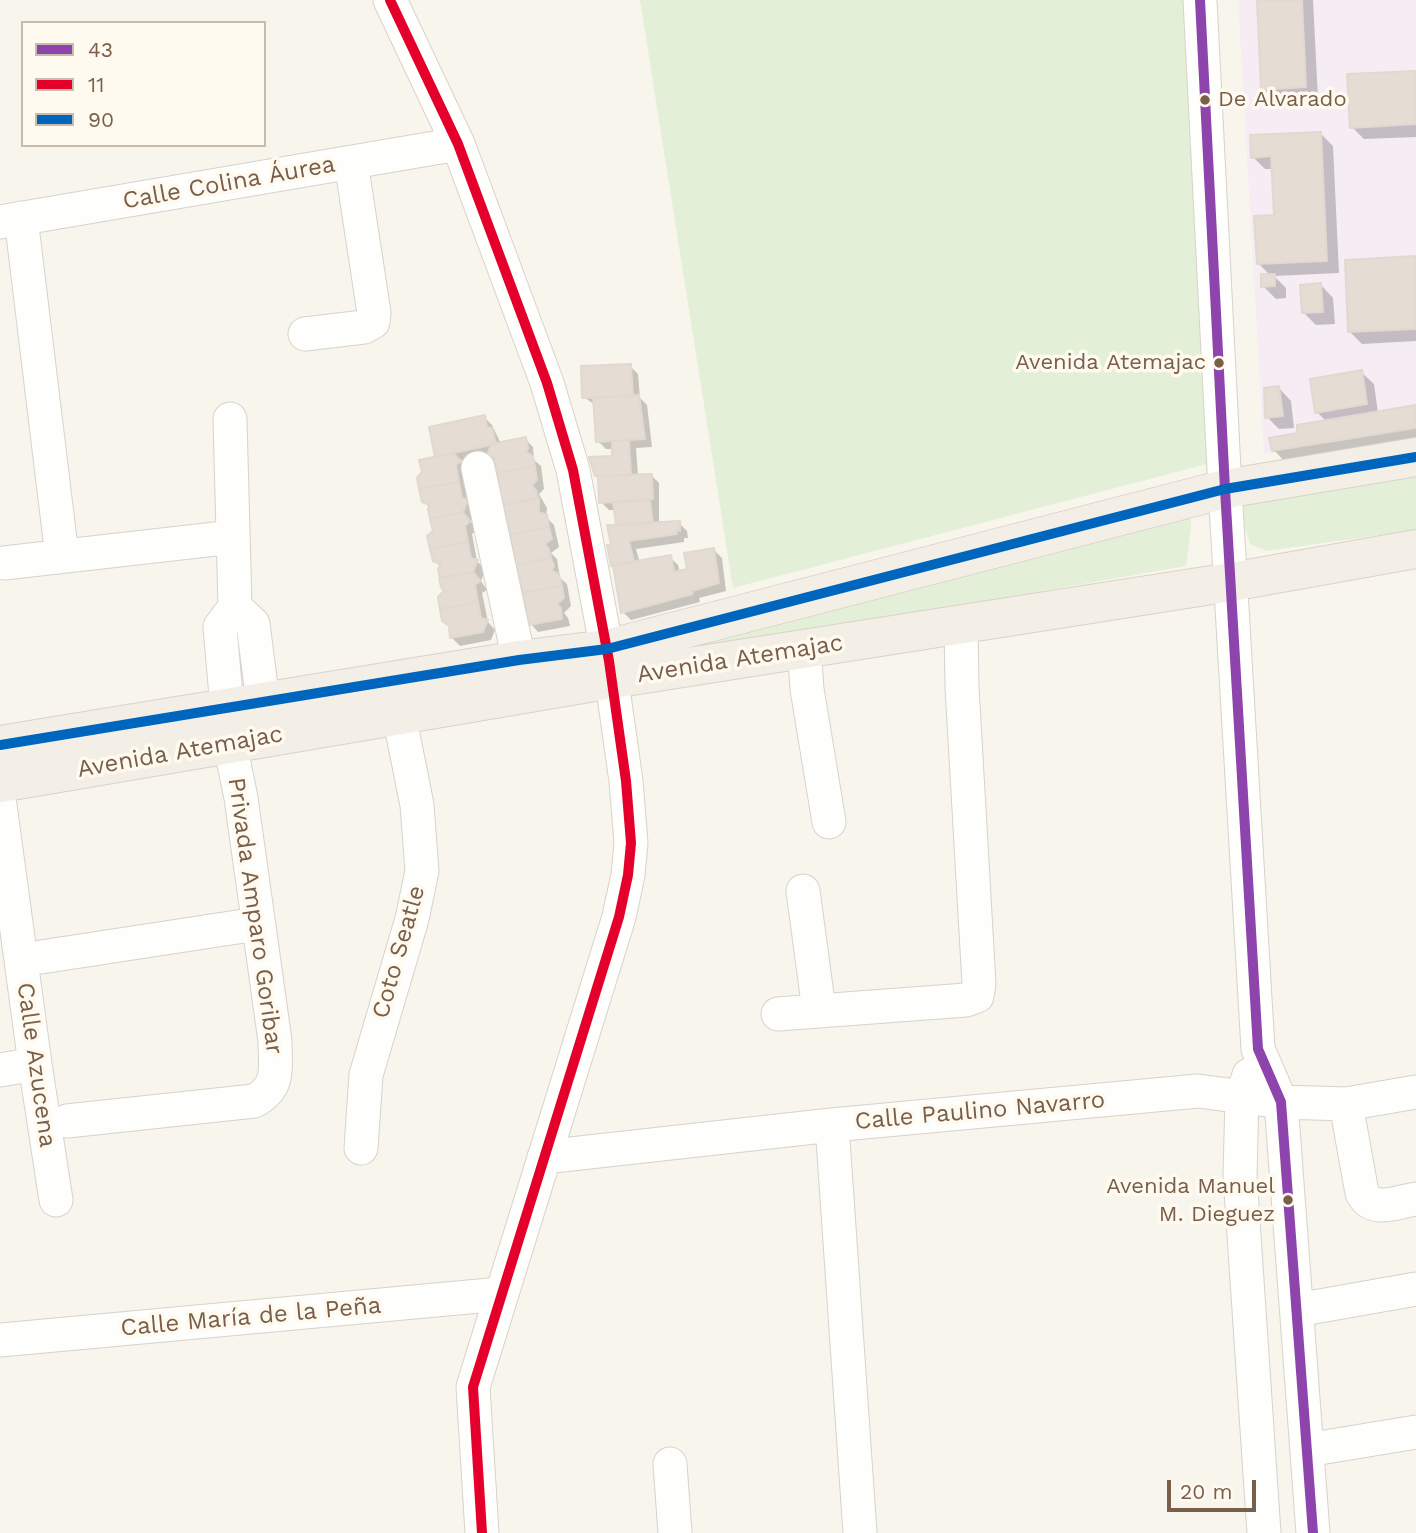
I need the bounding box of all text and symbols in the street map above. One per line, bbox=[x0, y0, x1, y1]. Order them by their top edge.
legend bbox=[21, 21, 266, 147]
text: 43 bbox=[88, 37, 113, 62]
text: 11 bbox=[88, 72, 104, 97]
place label: De Alvarado bbox=[1218, 87, 1347, 113]
marker: De Alvarado bbox=[1198, 93, 1212, 107]
text: 90 bbox=[88, 107, 114, 132]
street label: Calle Colina Áurea bbox=[121, 150, 337, 216]
place label: Avenida Atemajac bbox=[1015, 350, 1206, 376]
marker: Avenida Atemajac bbox=[1212, 356, 1226, 370]
street label: Avenida Atemajac bbox=[635, 628, 845, 690]
street label: Avenida Atemajac bbox=[75, 720, 285, 784]
street label: Privada Amparo Goribar bbox=[221, 776, 289, 1056]
street label: Coto Seatle bbox=[366, 882, 432, 1022]
street label: Calle Azucena bbox=[10, 981, 62, 1149]
street label: Calle Paulino Navarro bbox=[854, 1086, 1106, 1136]
place label: Avenida Manuel M. Dieguez bbox=[1106, 1174, 1275, 1226]
marker: Avenida Manuel M. Dieguez bbox=[1281, 1193, 1295, 1207]
street label: Calle María de la Peña bbox=[119, 1291, 383, 1343]
scale bar bbox=[1171, 1466, 1260, 1510]
text: 20 m bbox=[1180, 1479, 1232, 1504]

